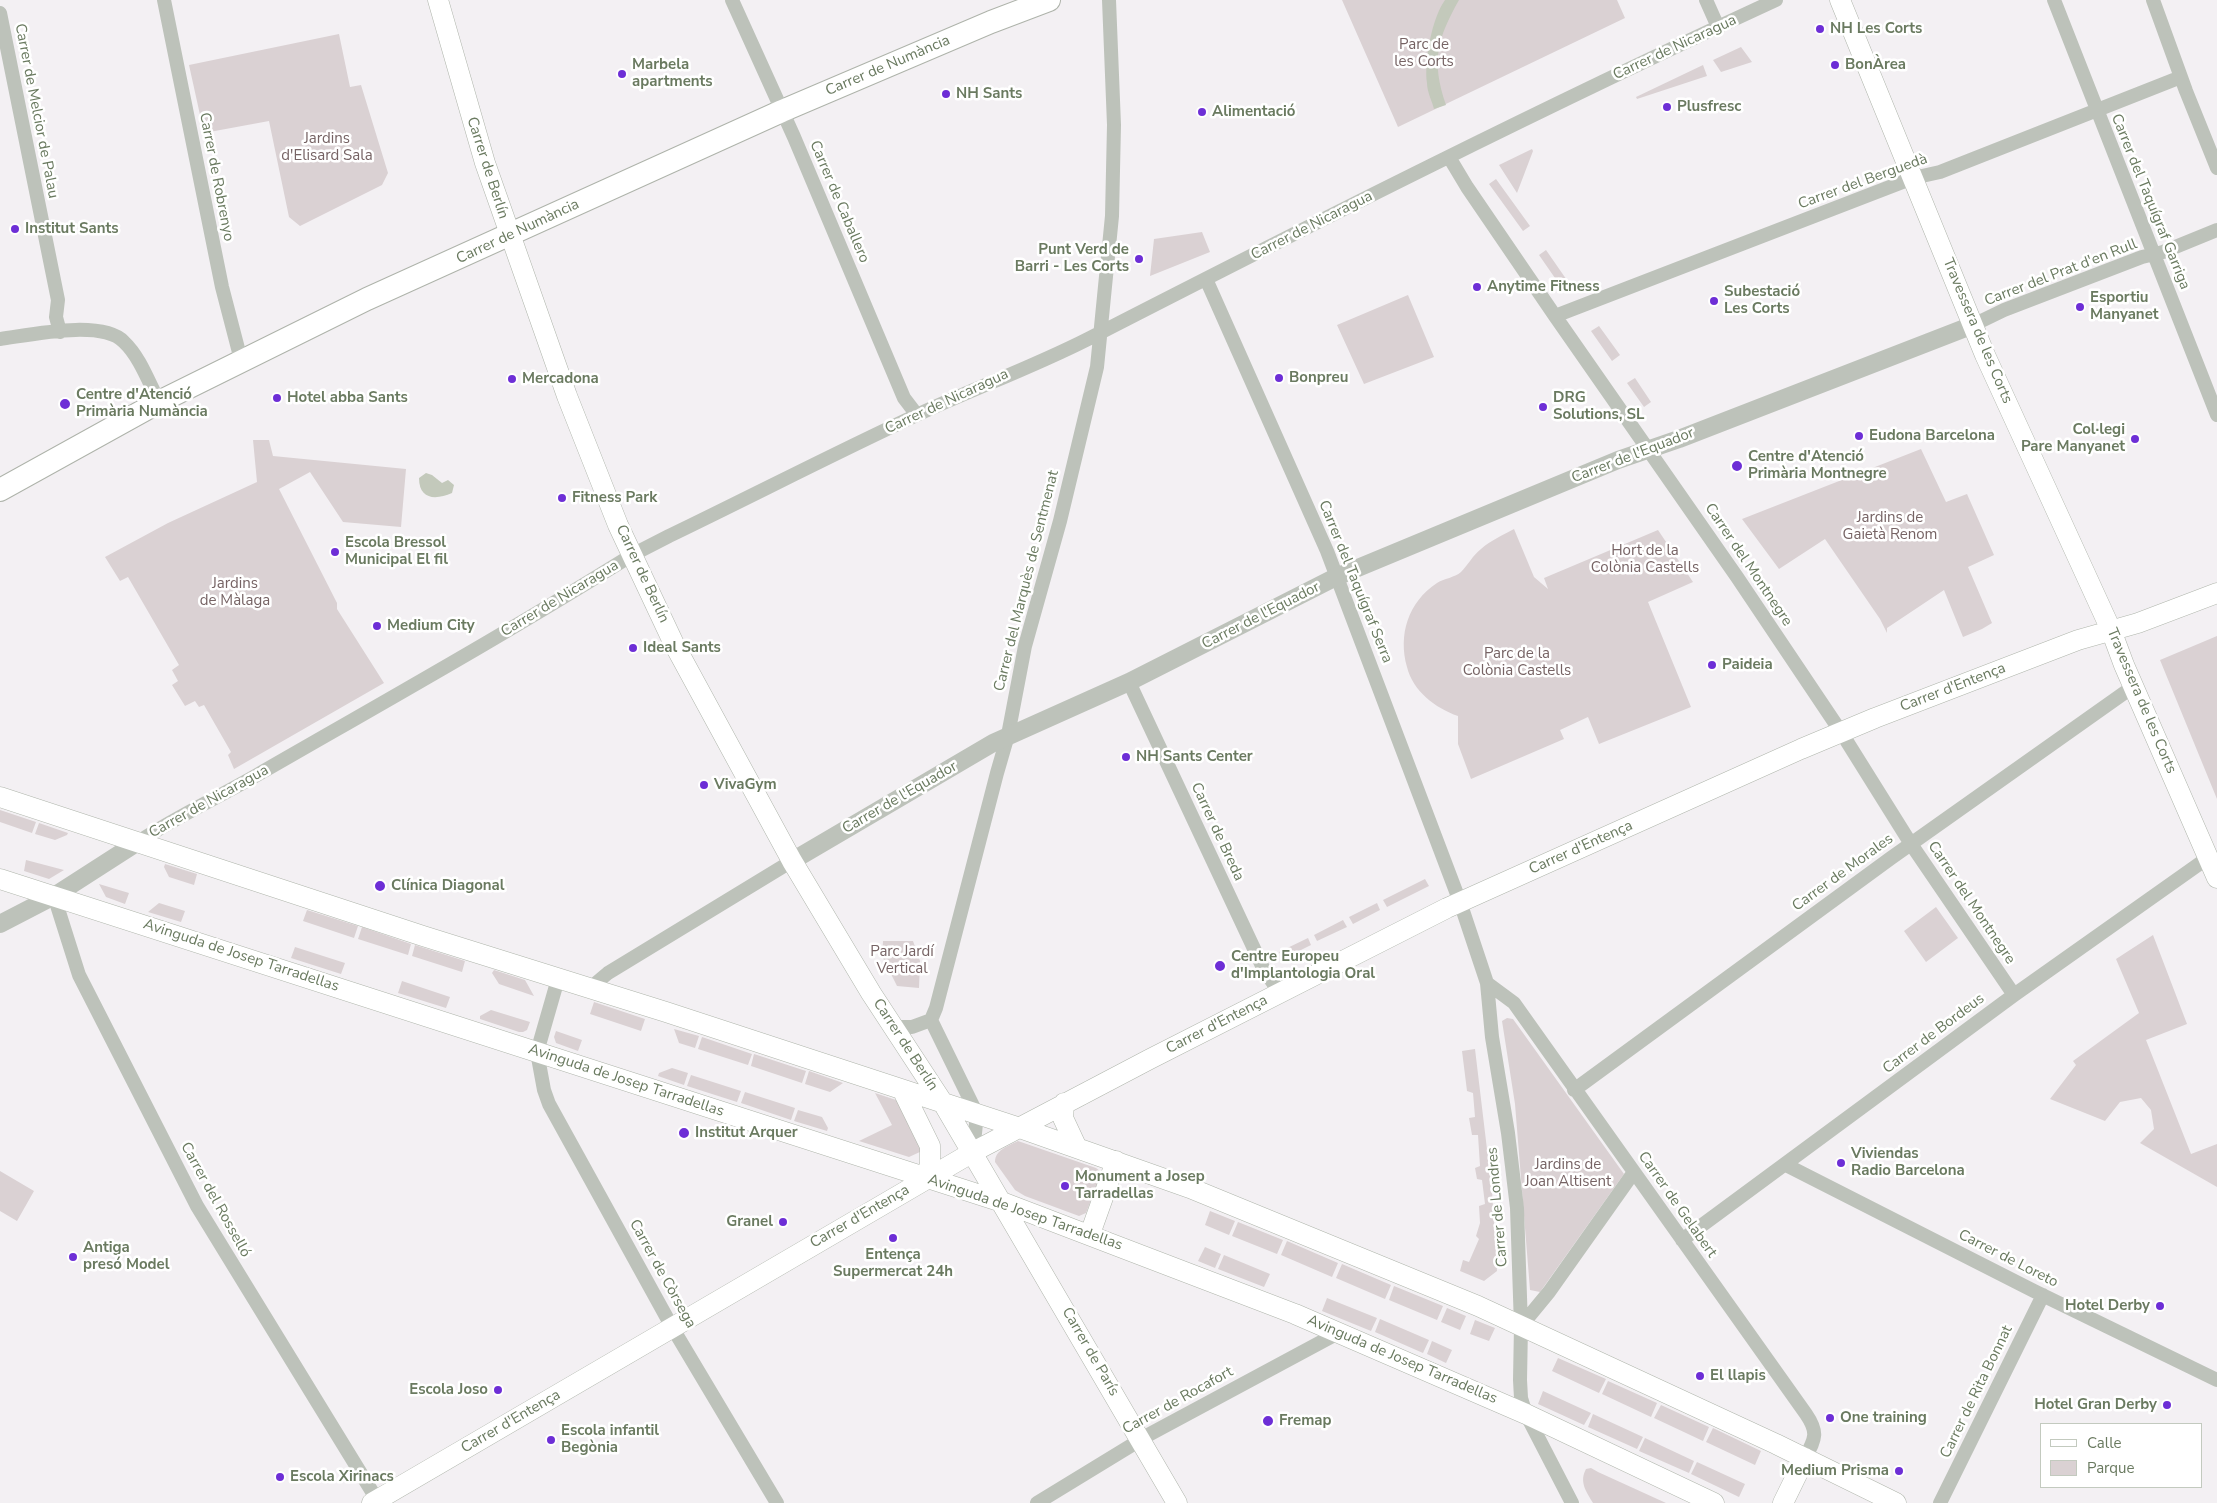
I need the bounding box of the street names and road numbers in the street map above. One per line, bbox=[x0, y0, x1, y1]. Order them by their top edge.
street label: Carrer de Nicaragua bbox=[1610, 12, 1740, 84]
street label: Carrer de Melcior de Palau bbox=[10, 22, 62, 200]
street label: Carrer de Numància bbox=[823, 32, 953, 100]
street label: Carrer de Robrenyo bbox=[195, 111, 237, 243]
street label: Carrer del Taquígraf Garriga bbox=[2106, 112, 2194, 292]
street label: Carrer de Berlín bbox=[462, 115, 512, 221]
street label: Carrer de Caballero bbox=[805, 138, 873, 266]
street label: Carrer del Berguedà bbox=[1796, 150, 1930, 214]
street label: Carrer de Nicaragua bbox=[1248, 188, 1376, 264]
street label: Carrer de Numància bbox=[454, 196, 582, 268]
street label: Carrer del Prat d'en Rull bbox=[1982, 236, 2140, 310]
street label: Travessera de les Corts bbox=[1938, 256, 2016, 406]
street label: Carrer de Nicaragua bbox=[882, 366, 1012, 438]
street label: Carrer de l'Equador bbox=[1569, 424, 1697, 488]
street label: Carrer del Marquès de Sentmenat bbox=[991, 469, 1063, 693]
street label: Carrer del Taquígraf Serra bbox=[1314, 498, 1396, 666]
street label: Carrer del Montnegre bbox=[1700, 500, 1796, 630]
street label: Carrer de Berlín bbox=[611, 522, 673, 626]
street label: Carrer de Nicaragua bbox=[498, 557, 622, 641]
street label: Carrer de l'Equador bbox=[1199, 579, 1323, 653]
street label: Travessera de les Corts bbox=[2102, 626, 2180, 776]
street label: Carrer d'Entença bbox=[1898, 660, 2008, 716]
street label: Carrer de l'Equador bbox=[839, 758, 961, 838]
street label: Carrer de Nicaragua bbox=[146, 762, 272, 842]
street label: Carrer de Breda bbox=[1186, 780, 1248, 884]
street label: Carrer d'Entença bbox=[1526, 817, 1636, 879]
street label: Carrer de Morales bbox=[1789, 830, 1897, 916]
street label: Carrer del Montnegre bbox=[1923, 838, 2019, 968]
street label: Avinguda de Josep Tarradellas bbox=[141, 916, 341, 996]
street label: Carrer de Bordeus bbox=[1880, 990, 1988, 1078]
street label: Carrer d'Entença bbox=[1163, 992, 1271, 1058]
street label: Carrer de Berlín bbox=[869, 996, 941, 1094]
street label: Avinguda de Josep Tarradellas bbox=[526, 1041, 726, 1121]
street label: Carrer del Rosselló bbox=[176, 1139, 254, 1261]
street label: Carrer de Londres bbox=[1484, 1146, 1512, 1268]
street label: Carrer de Gelabert bbox=[1634, 1149, 1720, 1261]
street label: Avinguda de Josep Tarradellas bbox=[925, 1171, 1125, 1255]
street label: Carrer d'Entença bbox=[807, 1181, 913, 1253]
street label: Carrer de Còrsega bbox=[625, 1217, 699, 1331]
street label: Carrer de Loreto bbox=[1955, 1226, 2061, 1292]
street label: Carrer de París bbox=[1057, 1304, 1123, 1400]
street label: Avinguda de Josep Tarradellas bbox=[1304, 1312, 1500, 1408]
street label: Carrer de Rita Bonnat bbox=[1937, 1323, 2017, 1461]
street label: Carrer de Rocafort bbox=[1120, 1363, 1236, 1439]
street label: Carrer d'Entença bbox=[458, 1386, 564, 1458]

